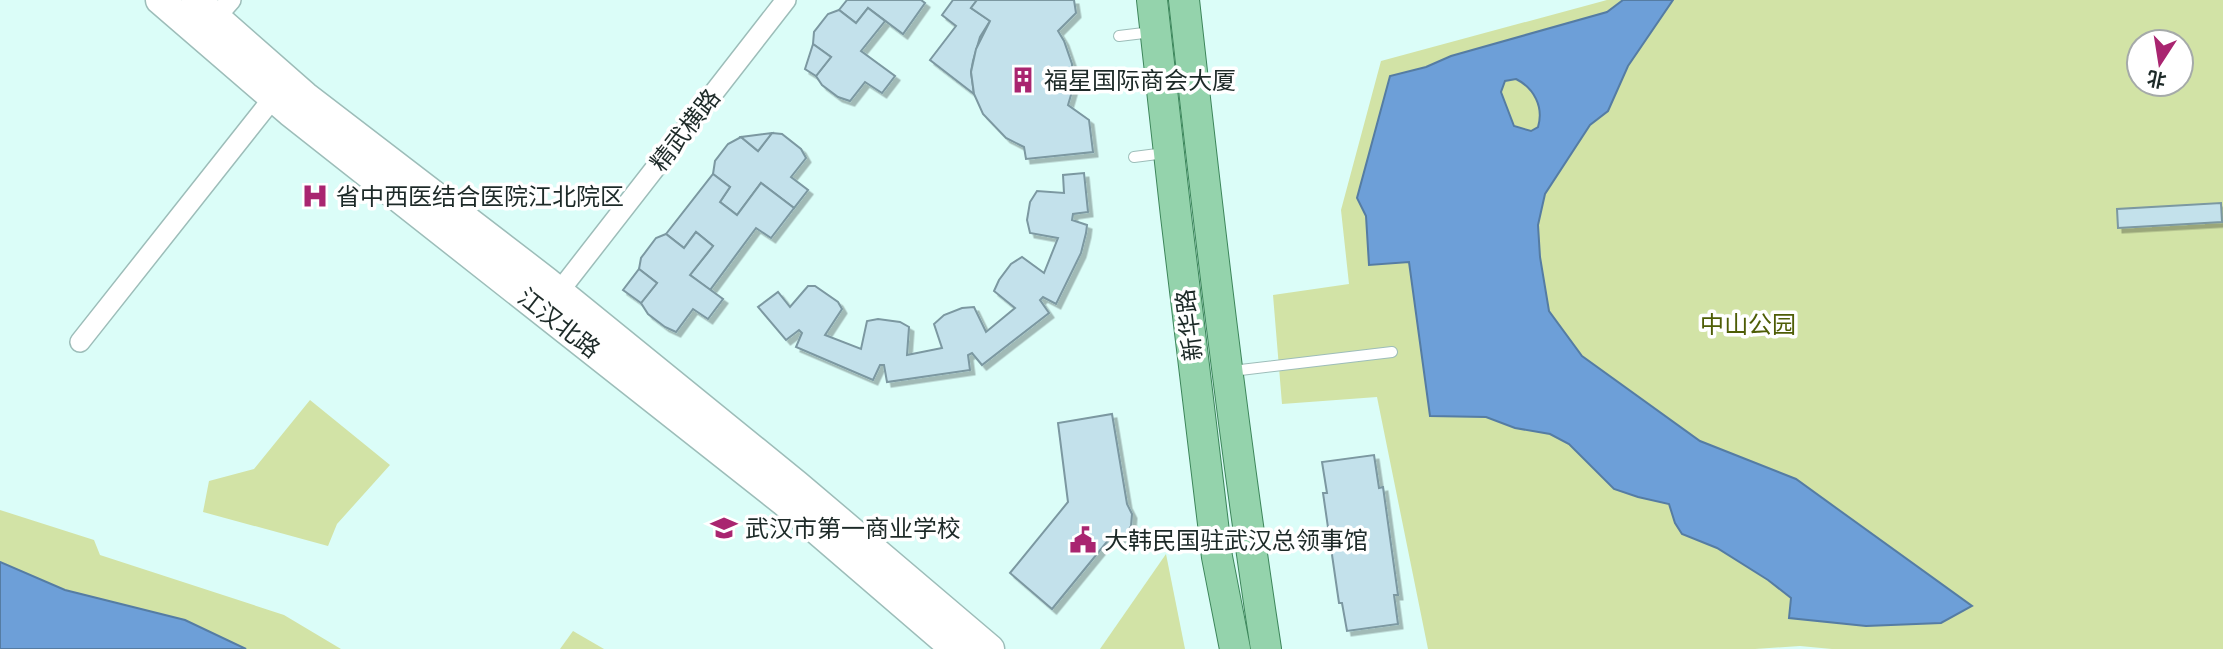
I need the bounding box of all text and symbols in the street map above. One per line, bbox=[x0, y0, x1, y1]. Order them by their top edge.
north arrow bbox=[2125, 28, 2195, 98]
building icon: 福星国际商会大厦 bbox=[1008, 65, 1038, 95]
place label: 福星国际商会大厦 bbox=[1044, 66, 1236, 95]
text: 北 bbox=[2145, 66, 2168, 92]
street label: 精武横路 bbox=[644, 83, 726, 177]
hospital icon: 省中西医结合医院江北院区 bbox=[300, 181, 330, 211]
place label: 省中西医结合医院江北院区 bbox=[336, 182, 624, 211]
street label: 江汉北路 bbox=[512, 282, 606, 364]
street label: 新华路 bbox=[1170, 288, 1208, 362]
park label: 中山公园 bbox=[1700, 310, 1796, 339]
school or university icon: 武汉市第一商业学校 bbox=[709, 513, 739, 543]
place label: 武汉市第一商业学校 bbox=[745, 514, 961, 543]
public building icon: 大韩民国驻武汉总领事馆 bbox=[1068, 525, 1098, 555]
place label: 大韩民国驻武汉总领事馆 bbox=[1104, 526, 1368, 555]

